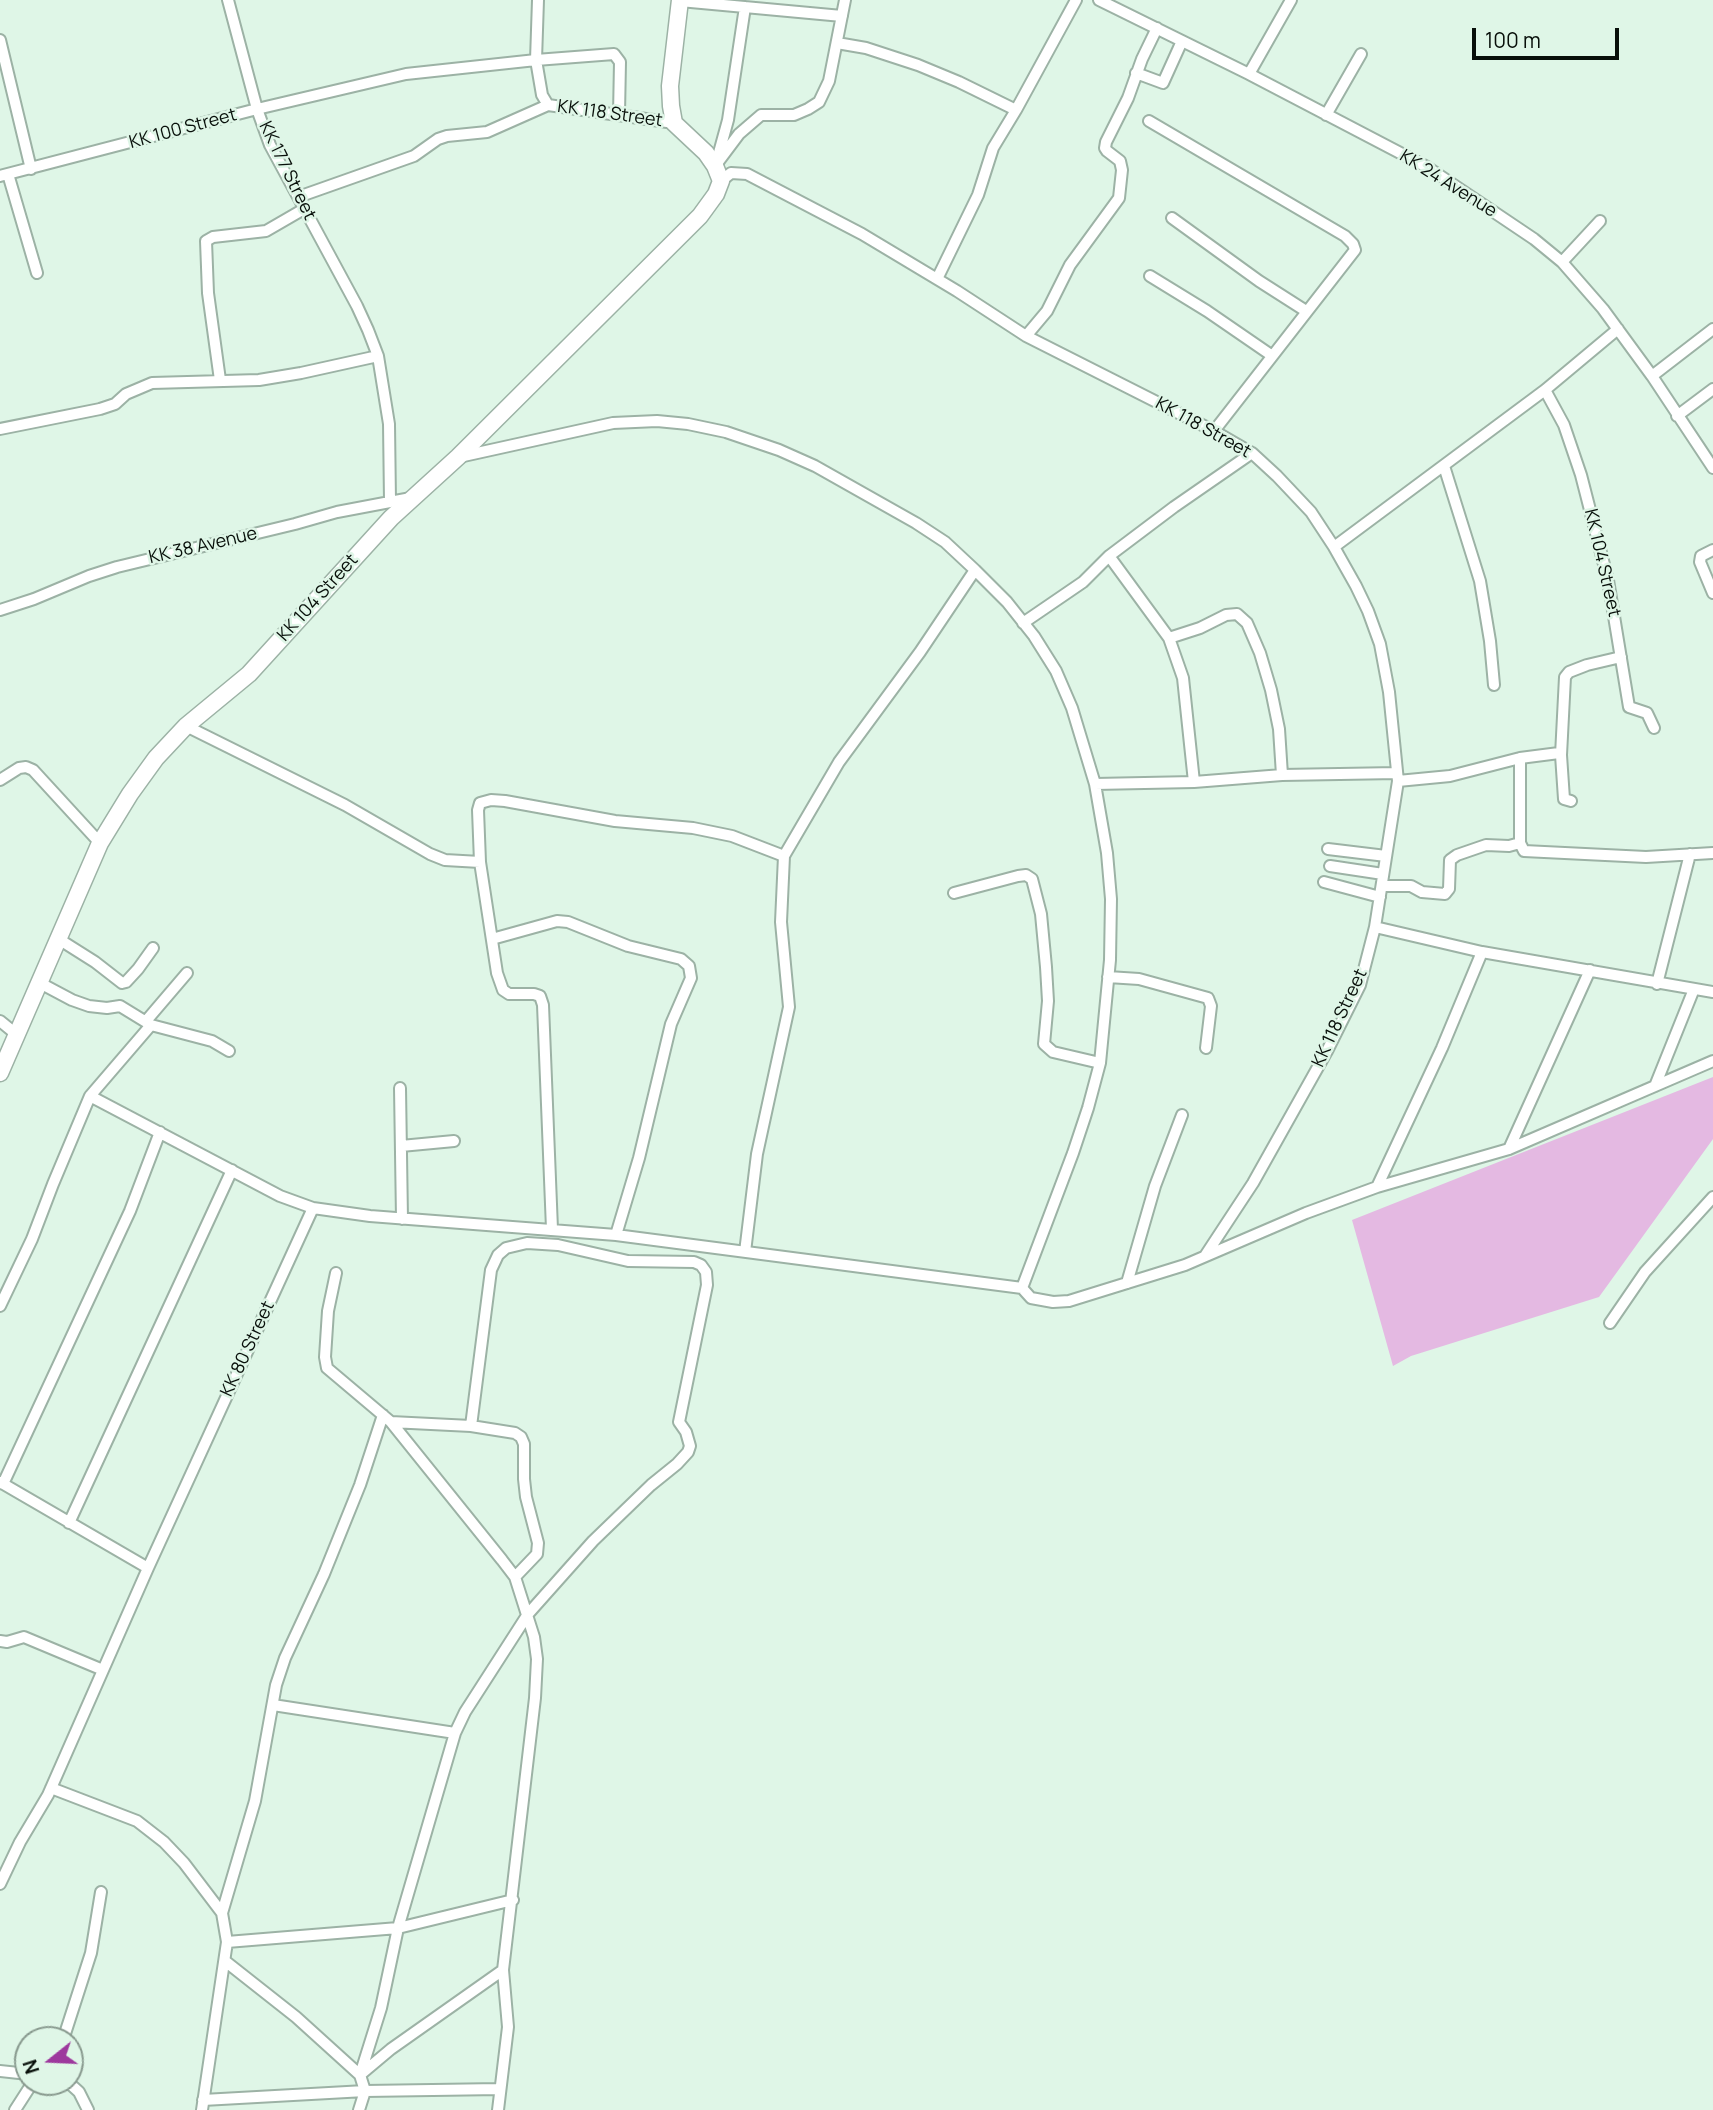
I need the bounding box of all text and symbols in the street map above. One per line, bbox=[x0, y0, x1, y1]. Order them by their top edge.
scale bar bbox=[1475, 14, 1622, 58]
text: 100 m bbox=[1485, 26, 1541, 54]
street label: KK 118 Street bbox=[556, 96, 664, 132]
street label: KK 100 Street bbox=[127, 104, 239, 154]
street label: KK 177 Street bbox=[254, 118, 320, 224]
street label: KK 24 Avenue bbox=[1395, 146, 1501, 222]
street label: KK 118 Street bbox=[1151, 393, 1255, 463]
street label: KK 104 Street bbox=[1579, 507, 1625, 619]
street label: KK 38 Avenue bbox=[147, 523, 259, 569]
street label: KK 104 Street bbox=[273, 550, 363, 646]
street label: KK 118 Street bbox=[1308, 965, 1372, 1071]
street label: KK 80 Street bbox=[216, 1298, 280, 1400]
north arrow bbox=[14, 2026, 84, 2096]
text: N bbox=[16, 2056, 45, 2077]

